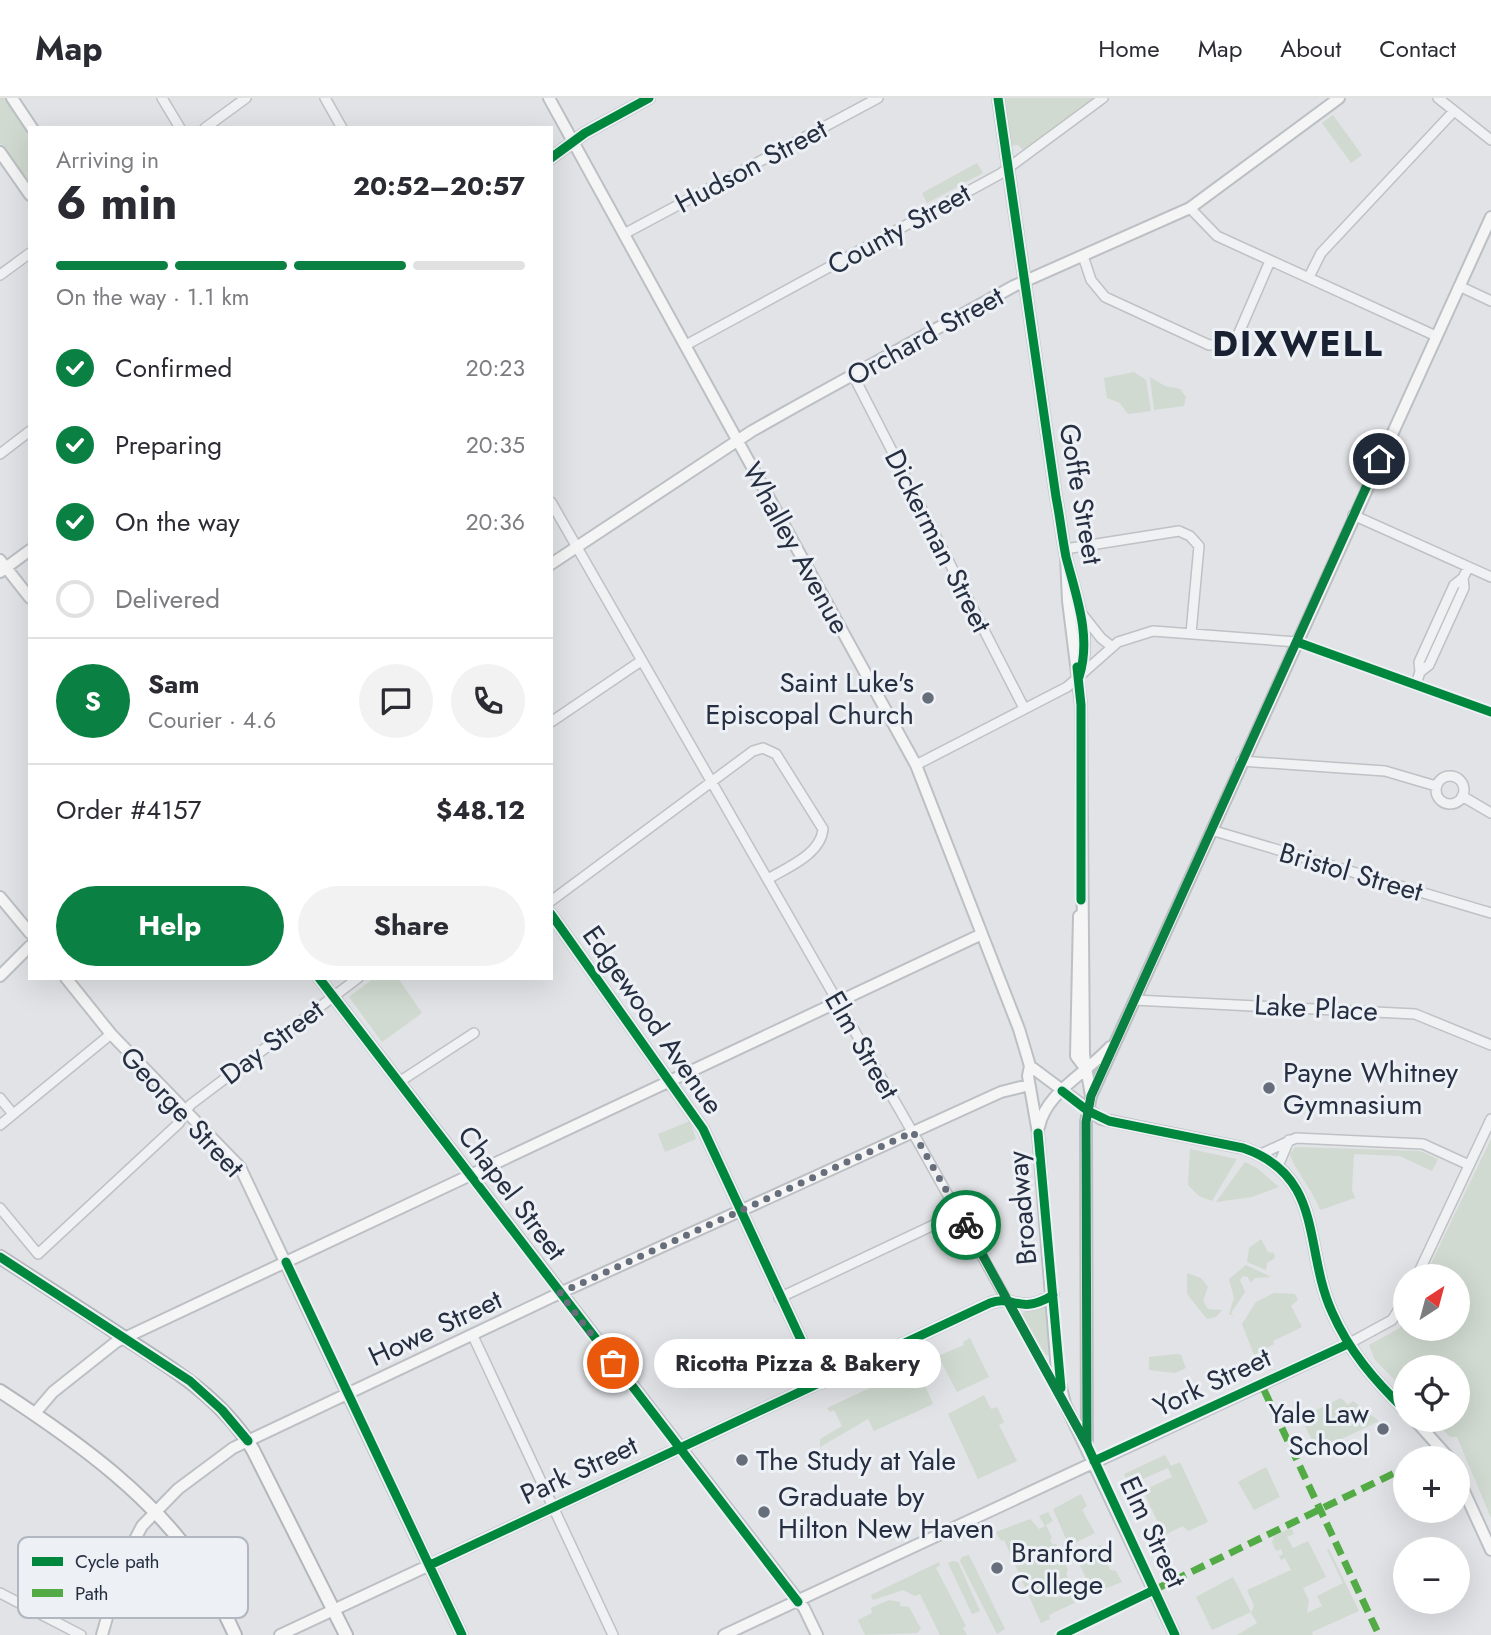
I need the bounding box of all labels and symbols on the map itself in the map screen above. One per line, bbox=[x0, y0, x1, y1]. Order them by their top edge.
street label: Hudson Street bbox=[668, 109, 835, 223]
street label: County Street bbox=[820, 173, 978, 285]
street label: Orchard Street bbox=[839, 276, 1011, 396]
district label: DIXWELL bbox=[1212, 319, 1384, 369]
street label: Goffe Street bbox=[1048, 420, 1114, 568]
pin bbox=[1349, 429, 1409, 489]
street label: Dickerman Street bbox=[874, 442, 1002, 640]
street label: Whalley Avenue bbox=[732, 455, 860, 641]
place label: Saint Luke's Episcopal Church bbox=[705, 662, 914, 735]
marker: Saint Luke's Episcopal Church bbox=[920, 690, 936, 706]
street label: Bristol Street bbox=[1274, 832, 1428, 912]
street label: Edgewood Avenue bbox=[573, 917, 733, 1123]
street label: Elm Street bbox=[815, 983, 910, 1107]
street label: Lake Place bbox=[1253, 984, 1379, 1032]
street label: Day Street bbox=[212, 989, 332, 1094]
street label: George Street bbox=[110, 1037, 254, 1187]
place label: Payne Whitney Gymnasium bbox=[1283, 1052, 1459, 1125]
marker: Payne Whitney Gymnasium bbox=[1261, 1080, 1277, 1096]
street label: Chapel Street bbox=[448, 1117, 576, 1269]
street label: Broadway bbox=[997, 1149, 1047, 1267]
courier bbox=[931, 1190, 1001, 1260]
north arrow bbox=[1393, 1264, 1470, 1340]
street label: Howe Street bbox=[361, 1279, 509, 1377]
pin bbox=[583, 1333, 643, 1393]
street label: York Street bbox=[1147, 1337, 1278, 1427]
callout: Ricotta Pizza & Bakery bbox=[655, 1338, 942, 1388]
place label: Yale Law School bbox=[1268, 1393, 1369, 1466]
marker: Yale Law School bbox=[1375, 1421, 1391, 1437]
street label: Park Street bbox=[514, 1425, 645, 1515]
place label: The Study at Yale bbox=[756, 1440, 956, 1481]
marker: The Study at Yale bbox=[734, 1452, 750, 1468]
street label: Elm Street bbox=[1109, 1469, 1197, 1595]
place label: Graduate by Hilton New Haven bbox=[778, 1476, 994, 1549]
marker: Graduate by Hilton New Haven bbox=[756, 1504, 772, 1520]
place label: Branford College bbox=[1011, 1532, 1113, 1605]
legend bbox=[18, 1537, 248, 1618]
text: Cycle path bbox=[75, 1548, 160, 1575]
marker: Branford College bbox=[989, 1560, 1005, 1576]
text: Path bbox=[75, 1580, 109, 1607]

